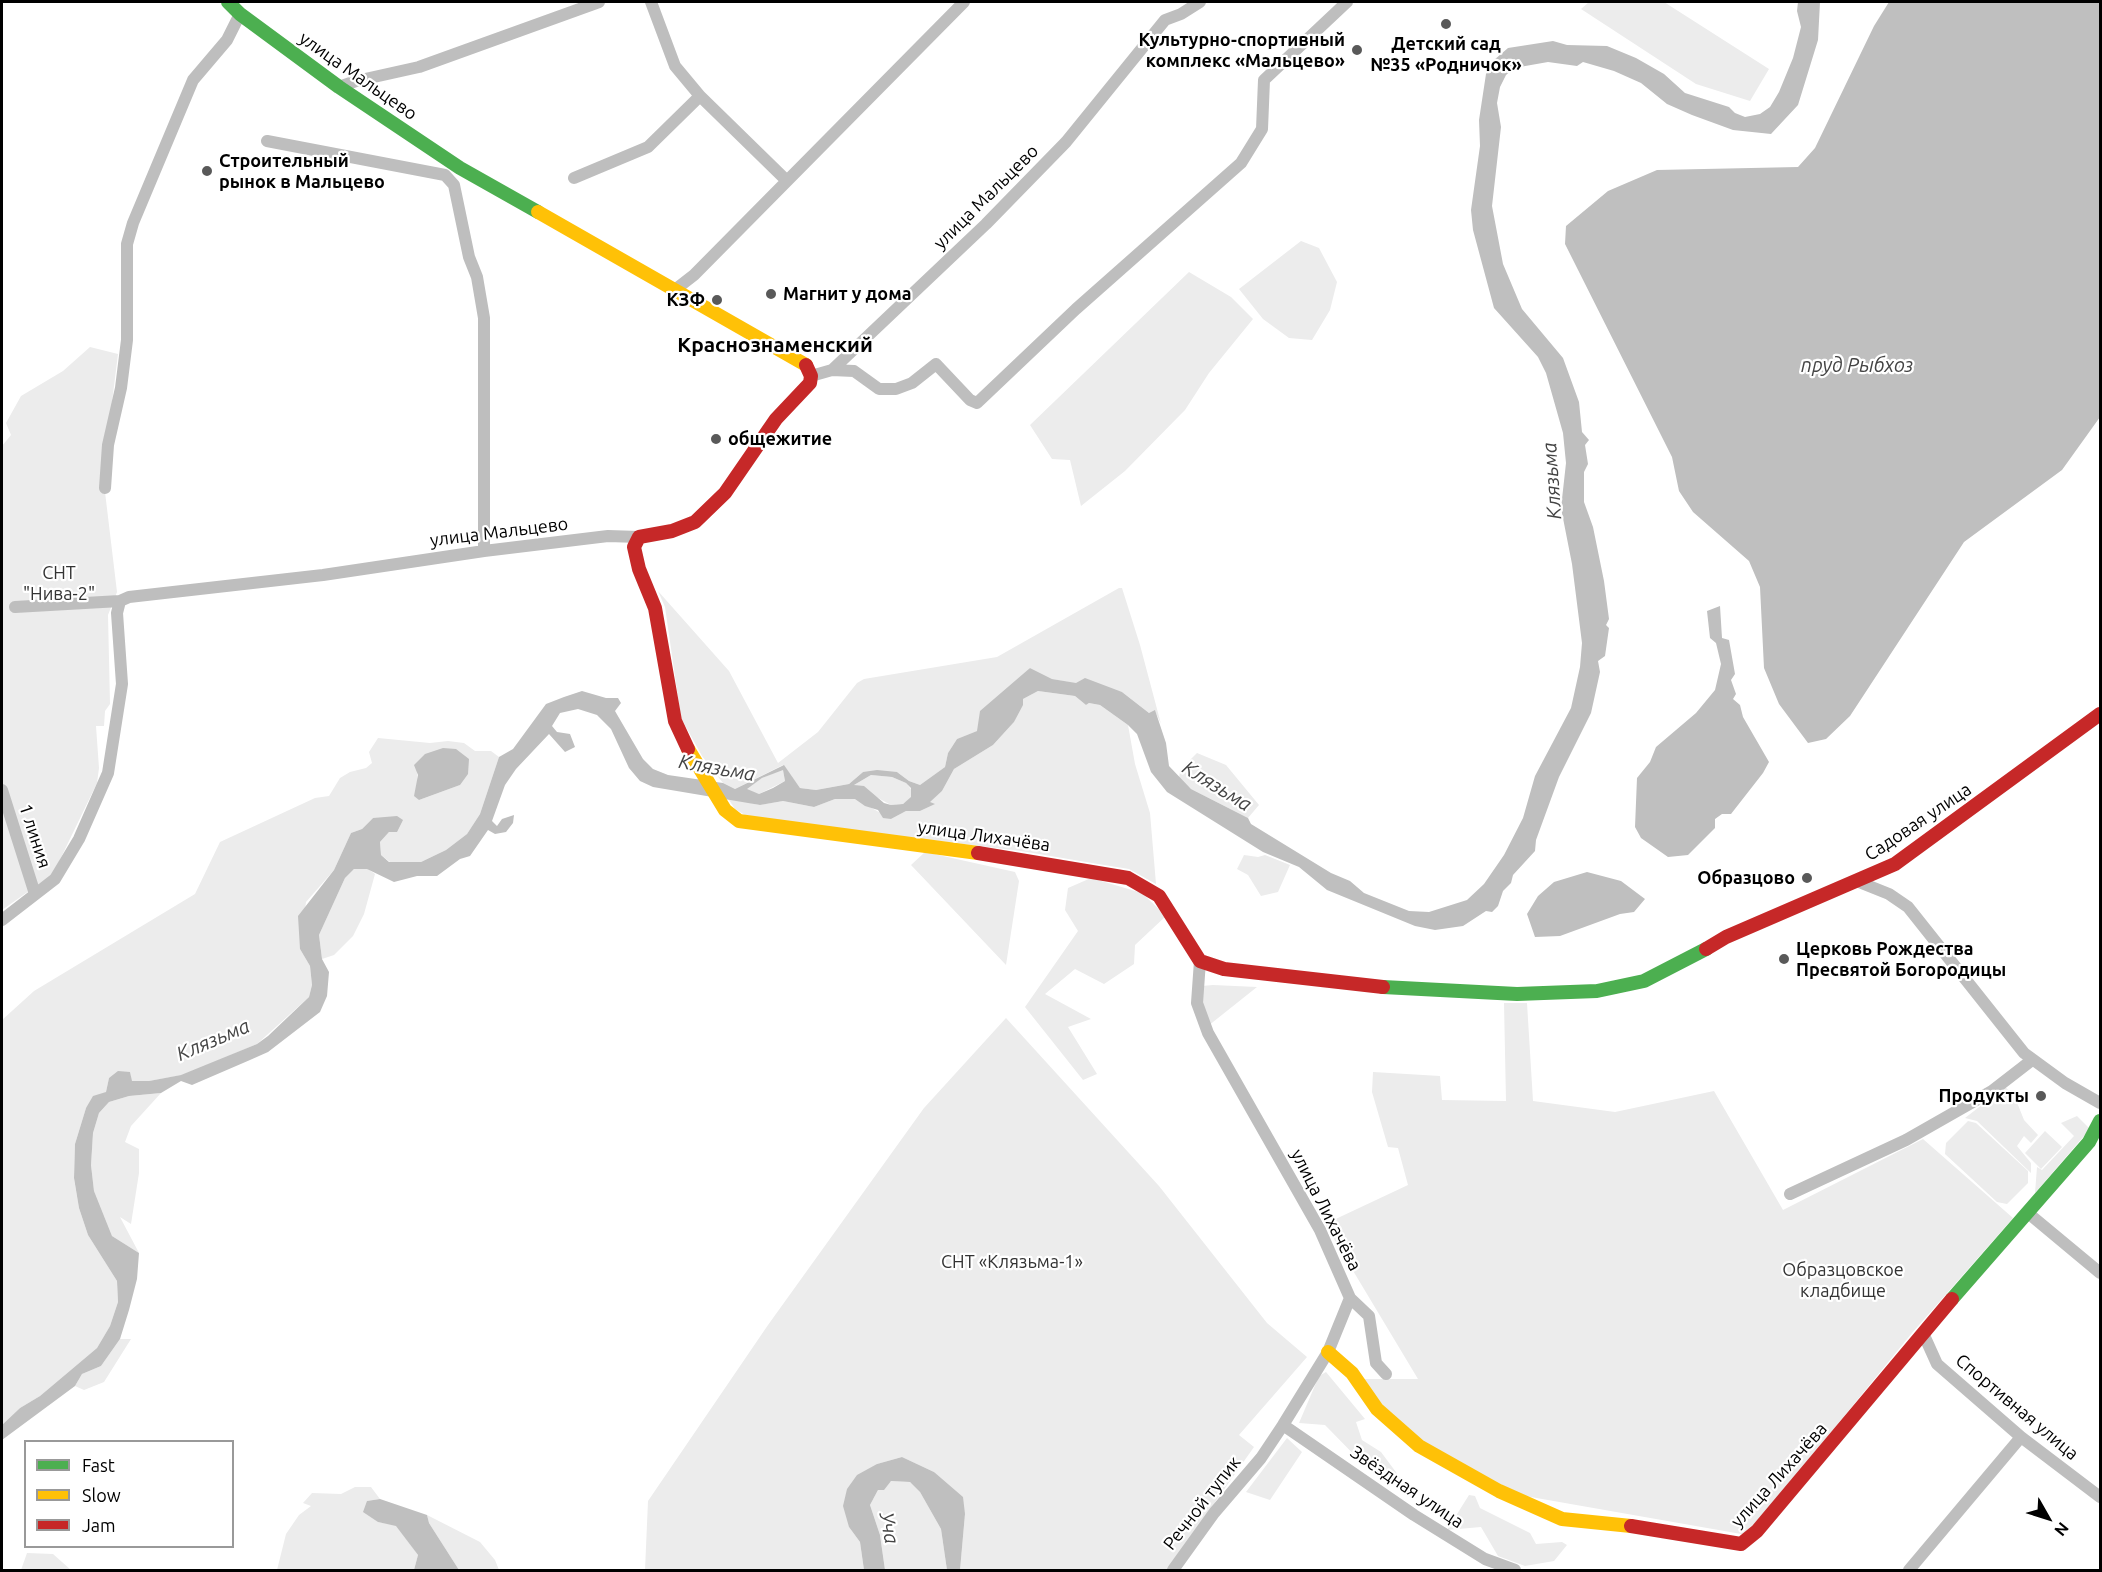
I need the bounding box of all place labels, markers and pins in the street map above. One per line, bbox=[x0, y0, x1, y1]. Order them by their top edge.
marker: Детский сад №35 «Родничок» bbox=[1439, 17, 1453, 31]
place label: Культурно-спортивный комплекс «Мальцево» bbox=[1138, 29, 1345, 72]
place label: Детский сад №35 «Родничок» bbox=[1370, 33, 1522, 76]
marker: Культурно-спортивный комплекс «Мальцево» bbox=[1350, 43, 1364, 57]
place label: Строительный рынок в Мальцево bbox=[219, 150, 385, 192]
marker: Строительный рынок в Мальцево bbox=[200, 164, 214, 178]
place label: Магнит у дома bbox=[783, 283, 912, 305]
marker: Магнит у дома bbox=[764, 287, 778, 301]
place label: КЗФ bbox=[667, 289, 705, 311]
marker: КЗФ bbox=[710, 293, 724, 307]
place label: общежитие bbox=[728, 428, 832, 450]
marker: общежитие bbox=[709, 432, 723, 446]
place label: Образцово bbox=[1697, 867, 1795, 889]
marker: Образцово bbox=[1800, 871, 1814, 885]
place label: Церковь Рождества Пресвятой Богородицы bbox=[1796, 938, 2006, 980]
marker: Церковь Рождества Пресвятой Богородицы bbox=[1777, 952, 1791, 966]
place label: Продукты bbox=[1939, 1085, 2029, 1107]
marker: Продукты bbox=[2034, 1089, 2048, 1103]

